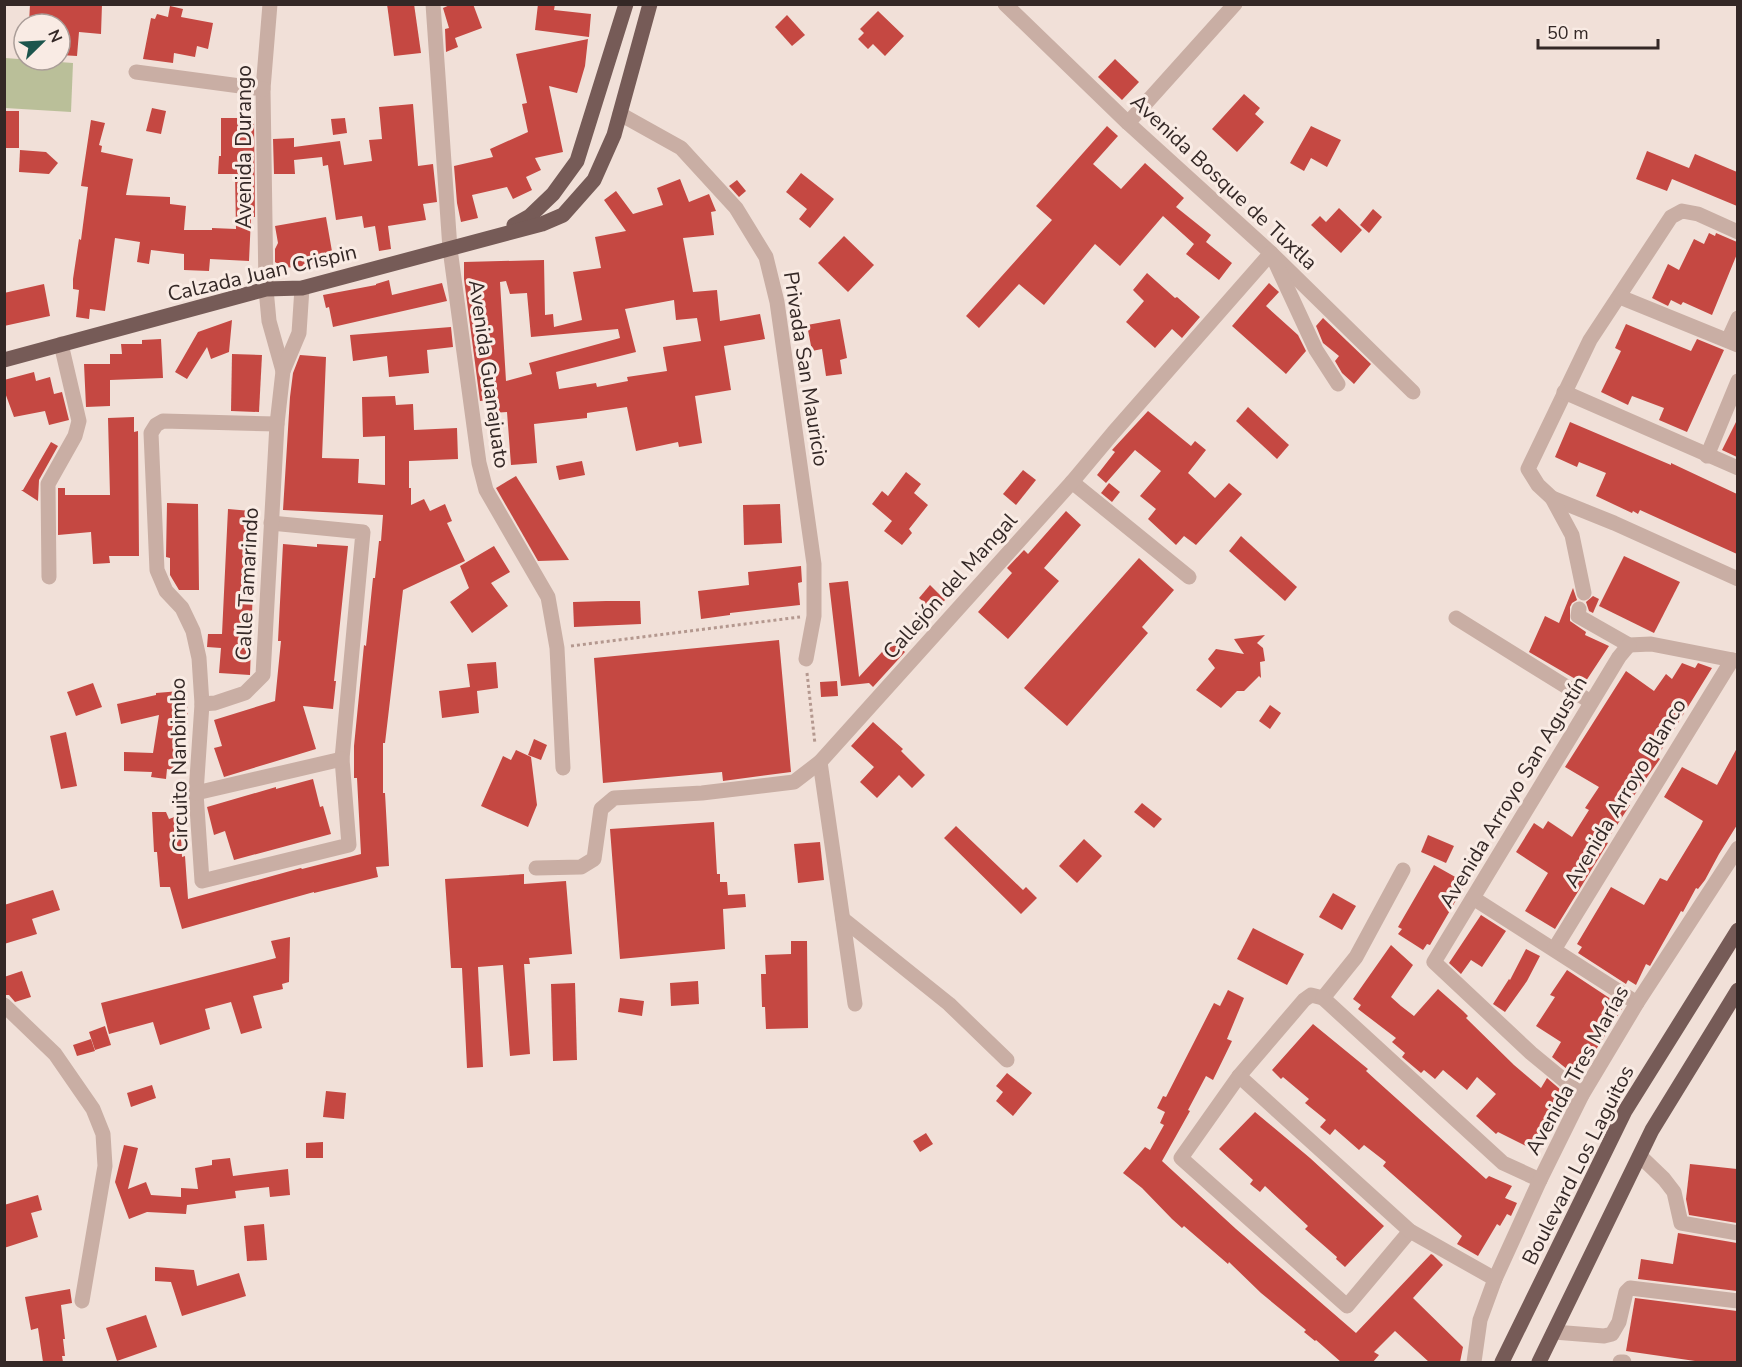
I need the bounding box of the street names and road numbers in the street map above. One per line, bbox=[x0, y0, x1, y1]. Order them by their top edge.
street label: Avenida Durango bbox=[230, 65, 258, 229]
street label: Avenida Bosque de Tuxtla bbox=[1124, 88, 1324, 276]
street label: Calzada Juan Crispin bbox=[165, 238, 359, 308]
street label: Privada San Mauricio bbox=[777, 270, 835, 468]
street label: Avenida Guanajuato bbox=[462, 278, 516, 470]
street label: Callejón del Mangal bbox=[877, 506, 1024, 665]
street label: Calle Tamarindo bbox=[229, 507, 265, 661]
street label: Avenida Arroyo San Agustín bbox=[1432, 671, 1594, 913]
street label: Circuito Nanbimbo bbox=[163, 677, 195, 853]
street label: Avenida Arroyo Blanco bbox=[1557, 693, 1693, 893]
street label: Avenida Tres Marías bbox=[1519, 980, 1635, 1160]
street label: Boulevard Los Laguitos bbox=[1515, 1060, 1641, 1270]

